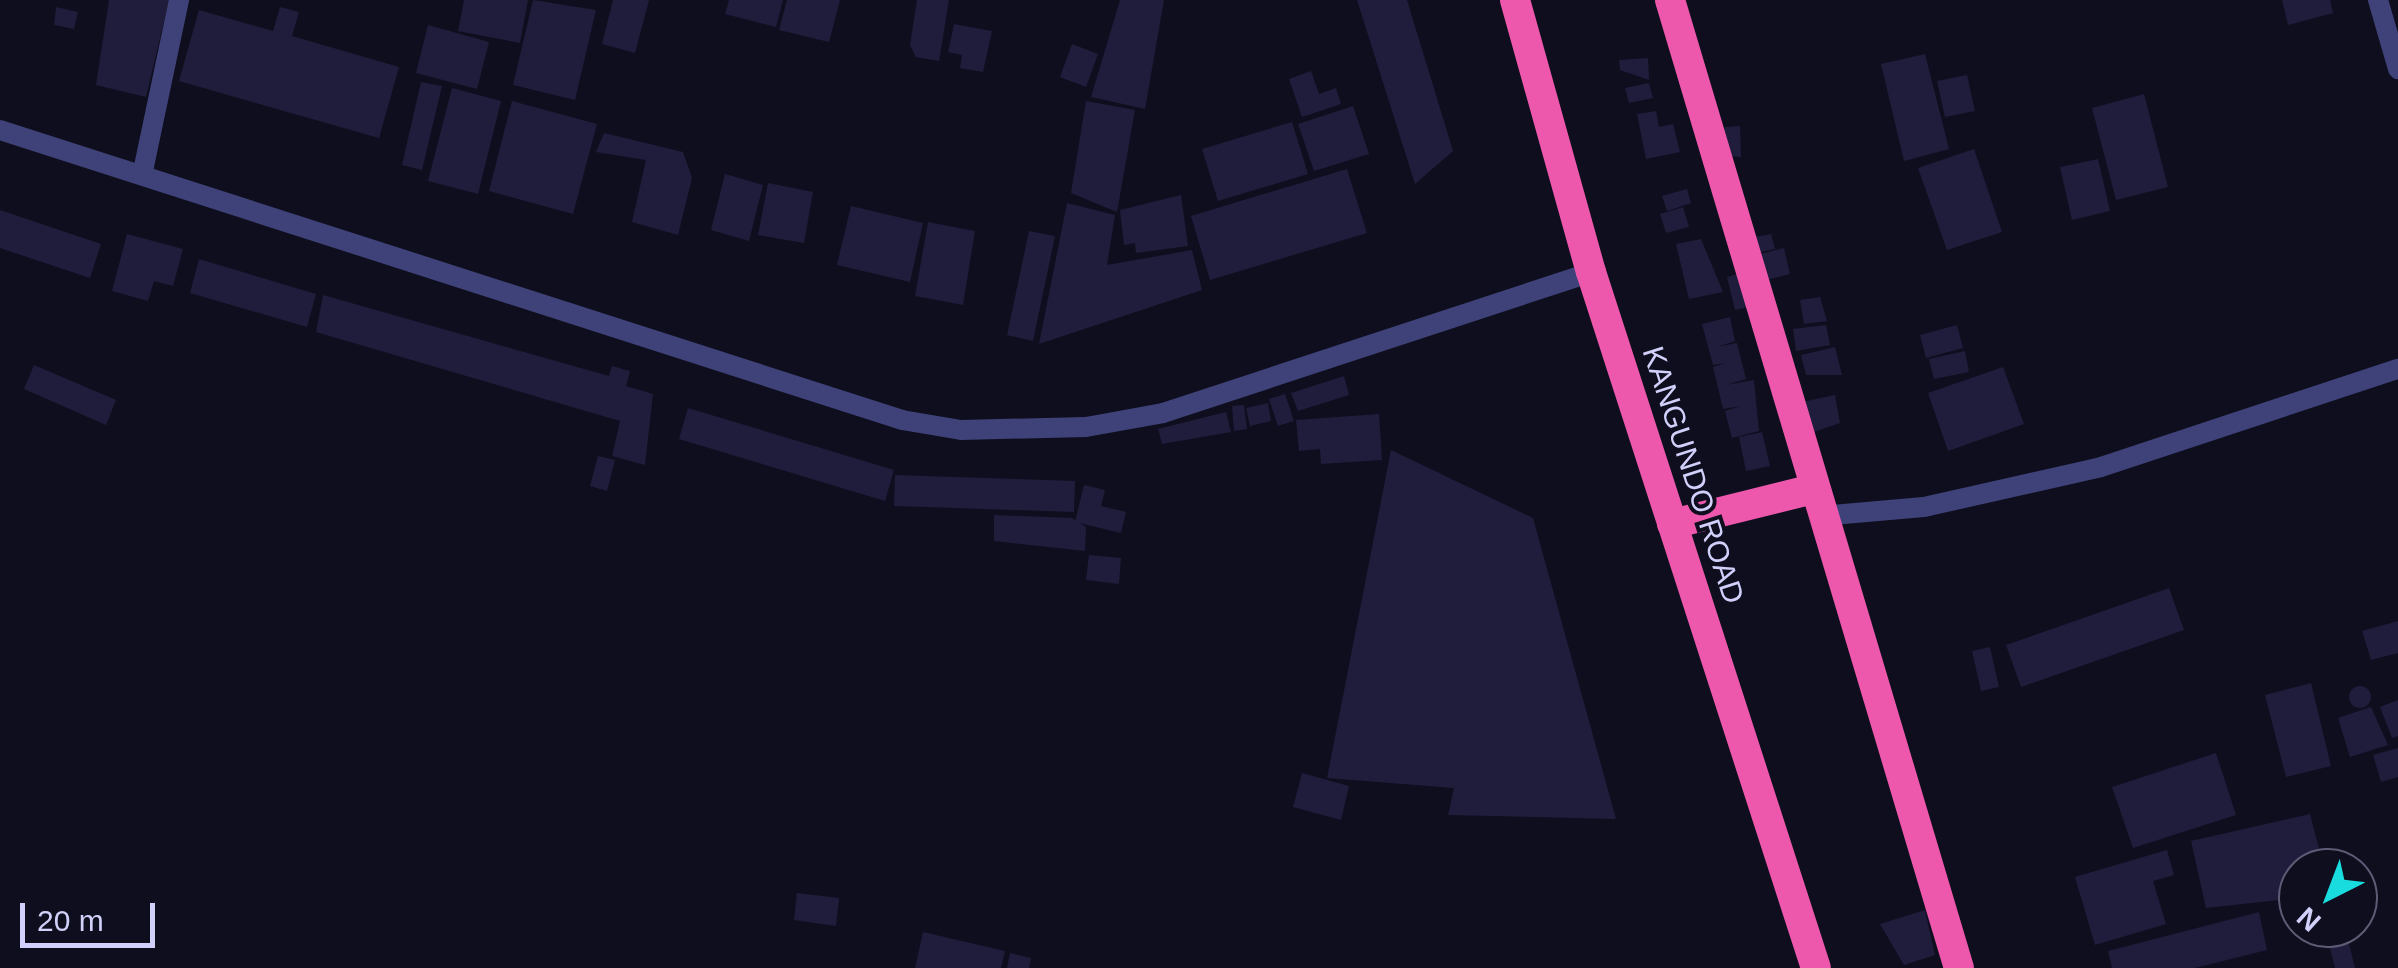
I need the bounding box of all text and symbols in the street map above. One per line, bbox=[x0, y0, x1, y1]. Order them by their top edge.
street label: KANGUNDO ROAD bbox=[1634, 342, 1752, 608]
north arrow bbox=[2278, 848, 2378, 948]
scale bar bbox=[25, 883, 160, 945]
text: N bbox=[2291, 901, 2327, 937]
text: 20 m bbox=[37, 904, 104, 937]

